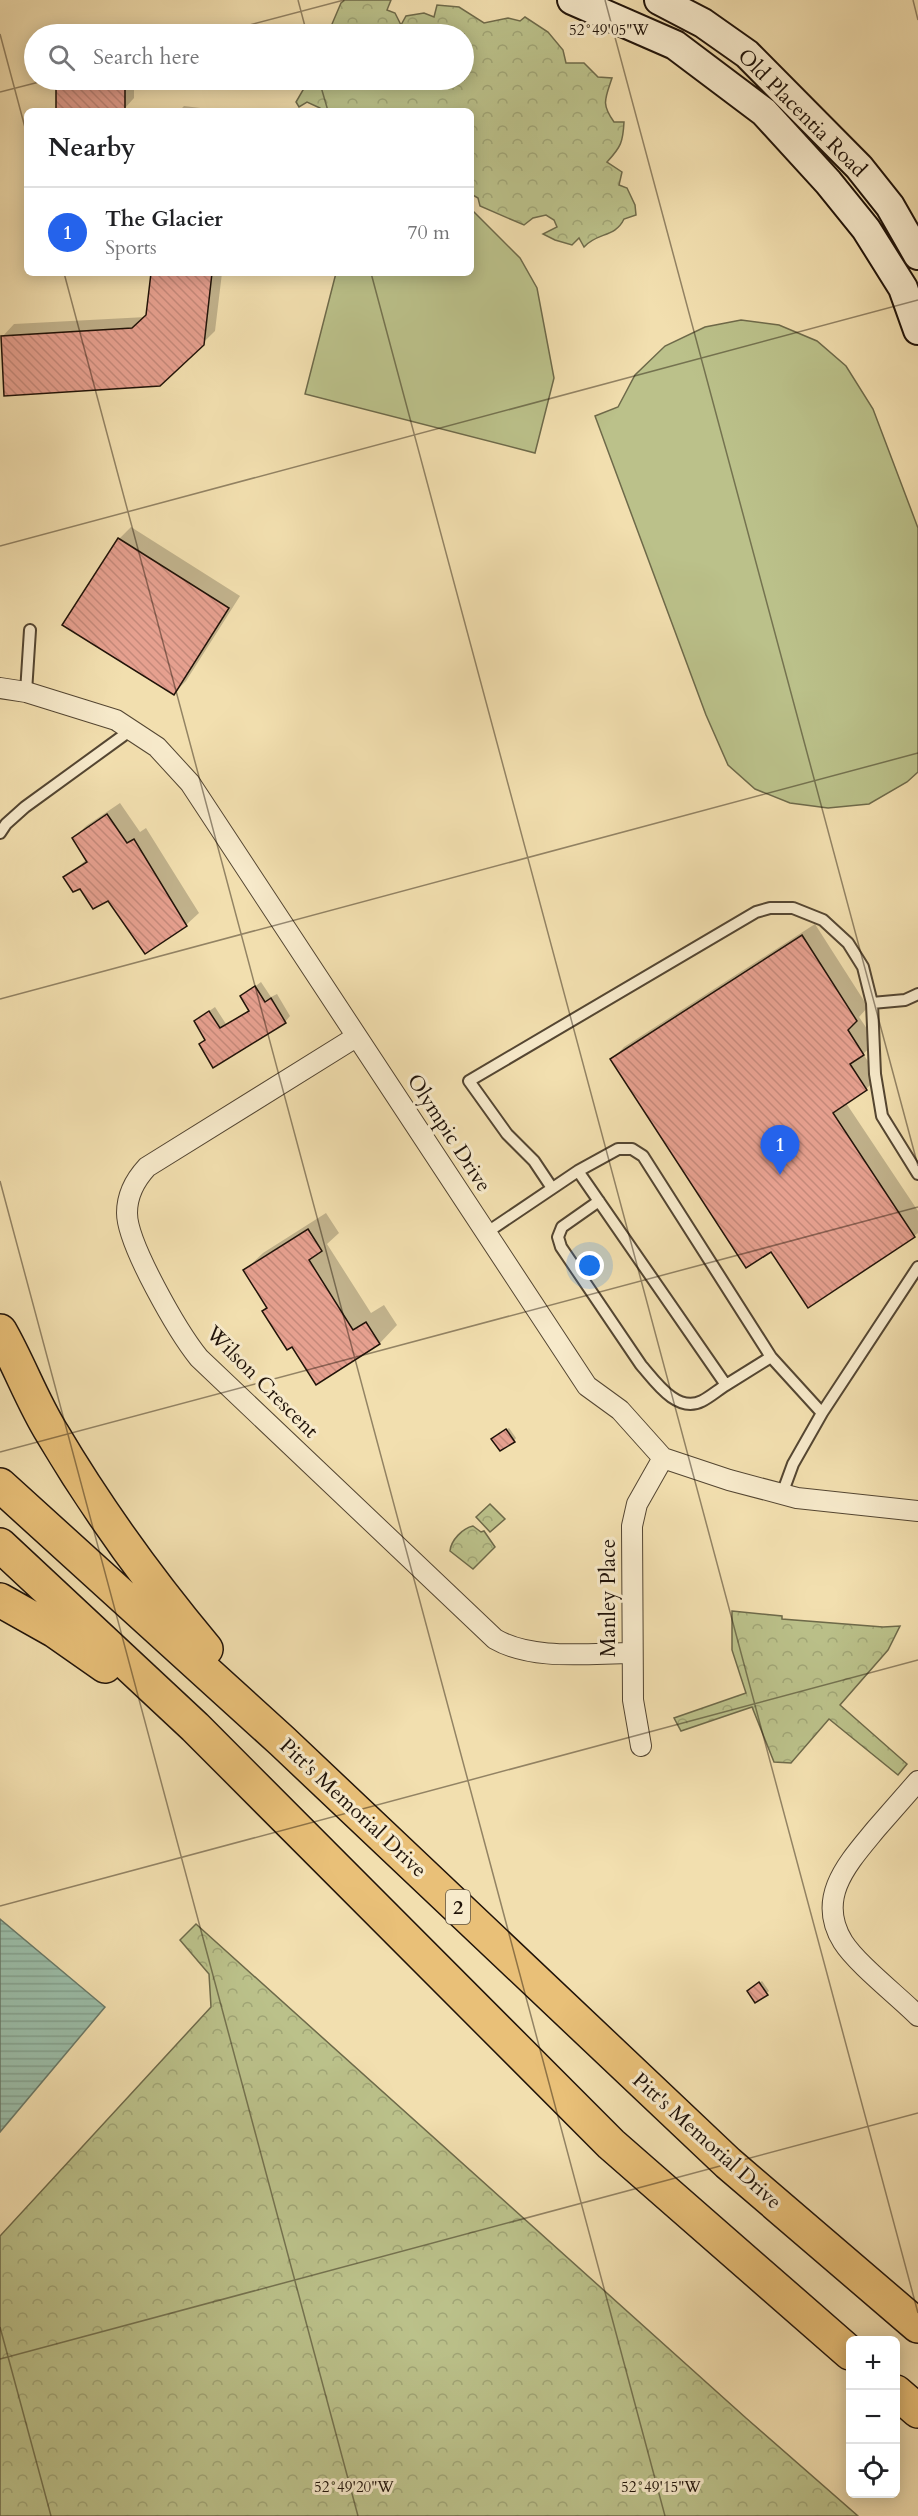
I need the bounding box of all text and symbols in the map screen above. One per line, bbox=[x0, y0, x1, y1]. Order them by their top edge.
text: 52°49'05"W bbox=[569, 20, 649, 40]
search box bbox=[24, 24, 474, 90]
icon: search bbox=[45, 41, 78, 74]
text: Search here bbox=[93, 42, 200, 72]
street label: Old Placentia Road bbox=[731, 42, 873, 184]
text: Nearby bbox=[48, 130, 136, 165]
text: The Glacier bbox=[105, 204, 223, 234]
text: 1 bbox=[62, 219, 73, 246]
text: 70 m bbox=[407, 219, 450, 246]
text: Sports bbox=[105, 234, 157, 261]
street label: Olympic Drive bbox=[400, 1068, 498, 1198]
pin: 1 bbox=[760, 1126, 800, 1175]
your location bbox=[575, 1251, 604, 1280]
street label: Wilson Crescent bbox=[199, 1319, 325, 1445]
street label: Manley Place bbox=[594, 1539, 623, 1657]
street label: Pitt's Memorial Drive bbox=[273, 1732, 433, 1884]
road number: 2 bbox=[446, 1890, 470, 1924]
street label: Pitt's Memorial Drive bbox=[626, 2066, 788, 2216]
map controls bbox=[846, 2336, 900, 2498]
button: + bbox=[846, 2336, 900, 2390]
button: − bbox=[846, 2390, 900, 2444]
button: locate bbox=[846, 2444, 900, 2498]
text: 52°49'20"W bbox=[314, 2477, 394, 2497]
text: 52°49'15"W bbox=[621, 2477, 701, 2497]

